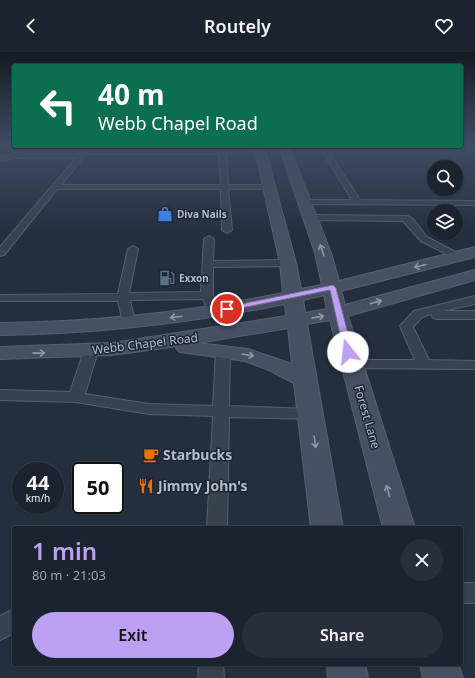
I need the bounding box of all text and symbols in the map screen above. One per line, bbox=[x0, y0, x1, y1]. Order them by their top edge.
text: Routely bbox=[204, 14, 271, 38]
icon: back bbox=[20, 15, 42, 37]
icon: heart bbox=[433, 15, 455, 37]
text: 40 m bbox=[98, 75, 165, 113]
icon: left bbox=[32, 80, 84, 132]
text: Webb Chapel Road bbox=[98, 111, 258, 135]
map controls bbox=[427, 160, 463, 240]
button: search bbox=[427, 160, 463, 196]
button: layers bbox=[427, 204, 463, 240]
shop icon: Diva Nails bbox=[156, 205, 174, 223]
place label: Diva Nails bbox=[177, 207, 227, 221]
one-way arrow bbox=[318, 244, 325, 257]
one-way arrow bbox=[414, 262, 427, 270]
fuel station icon: Exxon bbox=[158, 269, 176, 287]
place label: Exxon bbox=[179, 271, 209, 285]
pin bbox=[210, 292, 244, 326]
icon: arrive bbox=[216, 298, 238, 320]
one-way arrow bbox=[369, 298, 382, 305]
one-way arrow bbox=[311, 312, 324, 320]
one-way arrow bbox=[170, 313, 183, 320]
street label: Webb Chapel Road bbox=[91, 329, 199, 358]
position arrow bbox=[327, 331, 369, 373]
one-way arrow bbox=[32, 349, 45, 357]
one-way arrow bbox=[241, 351, 254, 359]
street label: Forest Lane bbox=[350, 383, 385, 451]
one-way arrow bbox=[311, 435, 319, 448]
place label: Starbucks bbox=[163, 445, 232, 464]
cafe icon: Starbucks bbox=[142, 446, 160, 464]
speed limit sign: 50 bbox=[72, 462, 124, 514]
text: 44 bbox=[27, 469, 49, 496]
place label: Jimmy John's bbox=[156, 476, 248, 495]
restaurant icon: Jimmy John's bbox=[137, 477, 155, 495]
one-way arrow bbox=[384, 484, 391, 497]
text: km/h bbox=[26, 491, 50, 505]
text: 1 min bbox=[32, 534, 97, 567]
button: close bbox=[401, 539, 443, 581]
text: 80 m · 21:03 bbox=[32, 566, 106, 584]
button: Exit bbox=[32, 612, 234, 658]
button: Share bbox=[242, 612, 443, 658]

